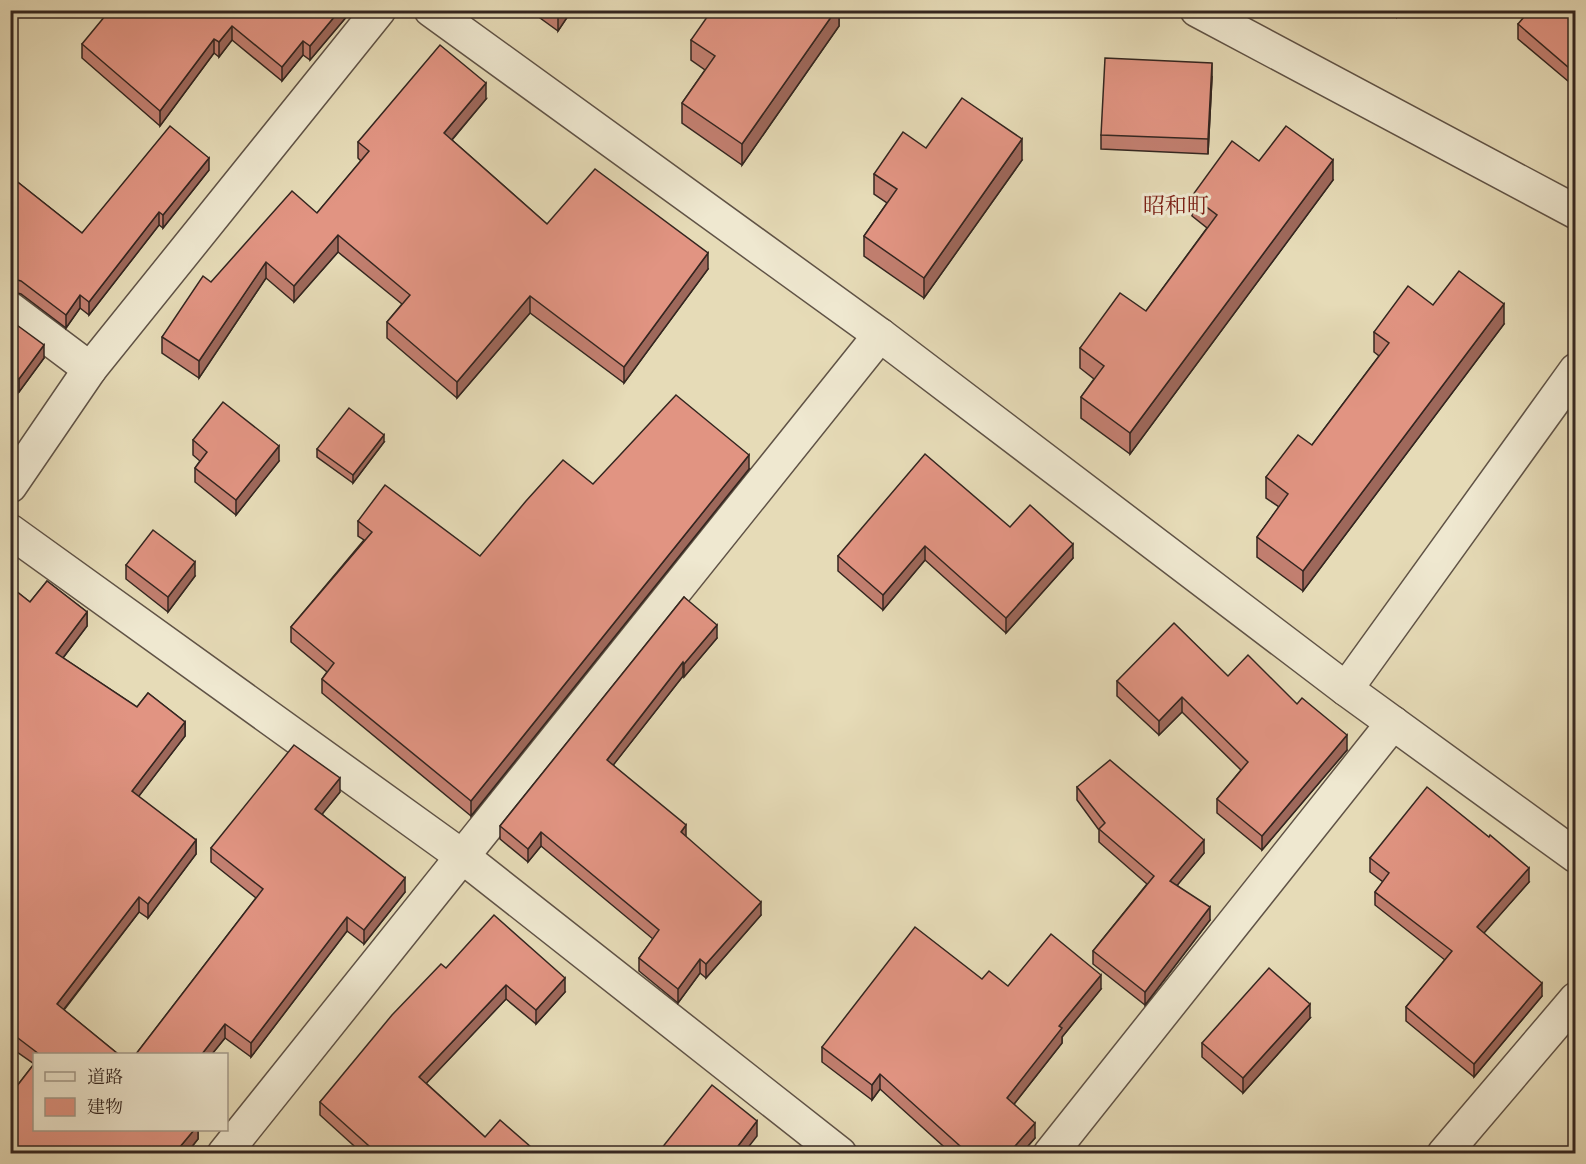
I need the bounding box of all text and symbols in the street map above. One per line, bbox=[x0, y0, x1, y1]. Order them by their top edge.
district label: 昭和町 bbox=[1143, 191, 1209, 221]
legend bbox=[33, 1053, 228, 1131]
text: 道路 bbox=[87, 1065, 123, 1090]
text: 建物 bbox=[87, 1095, 123, 1120]

